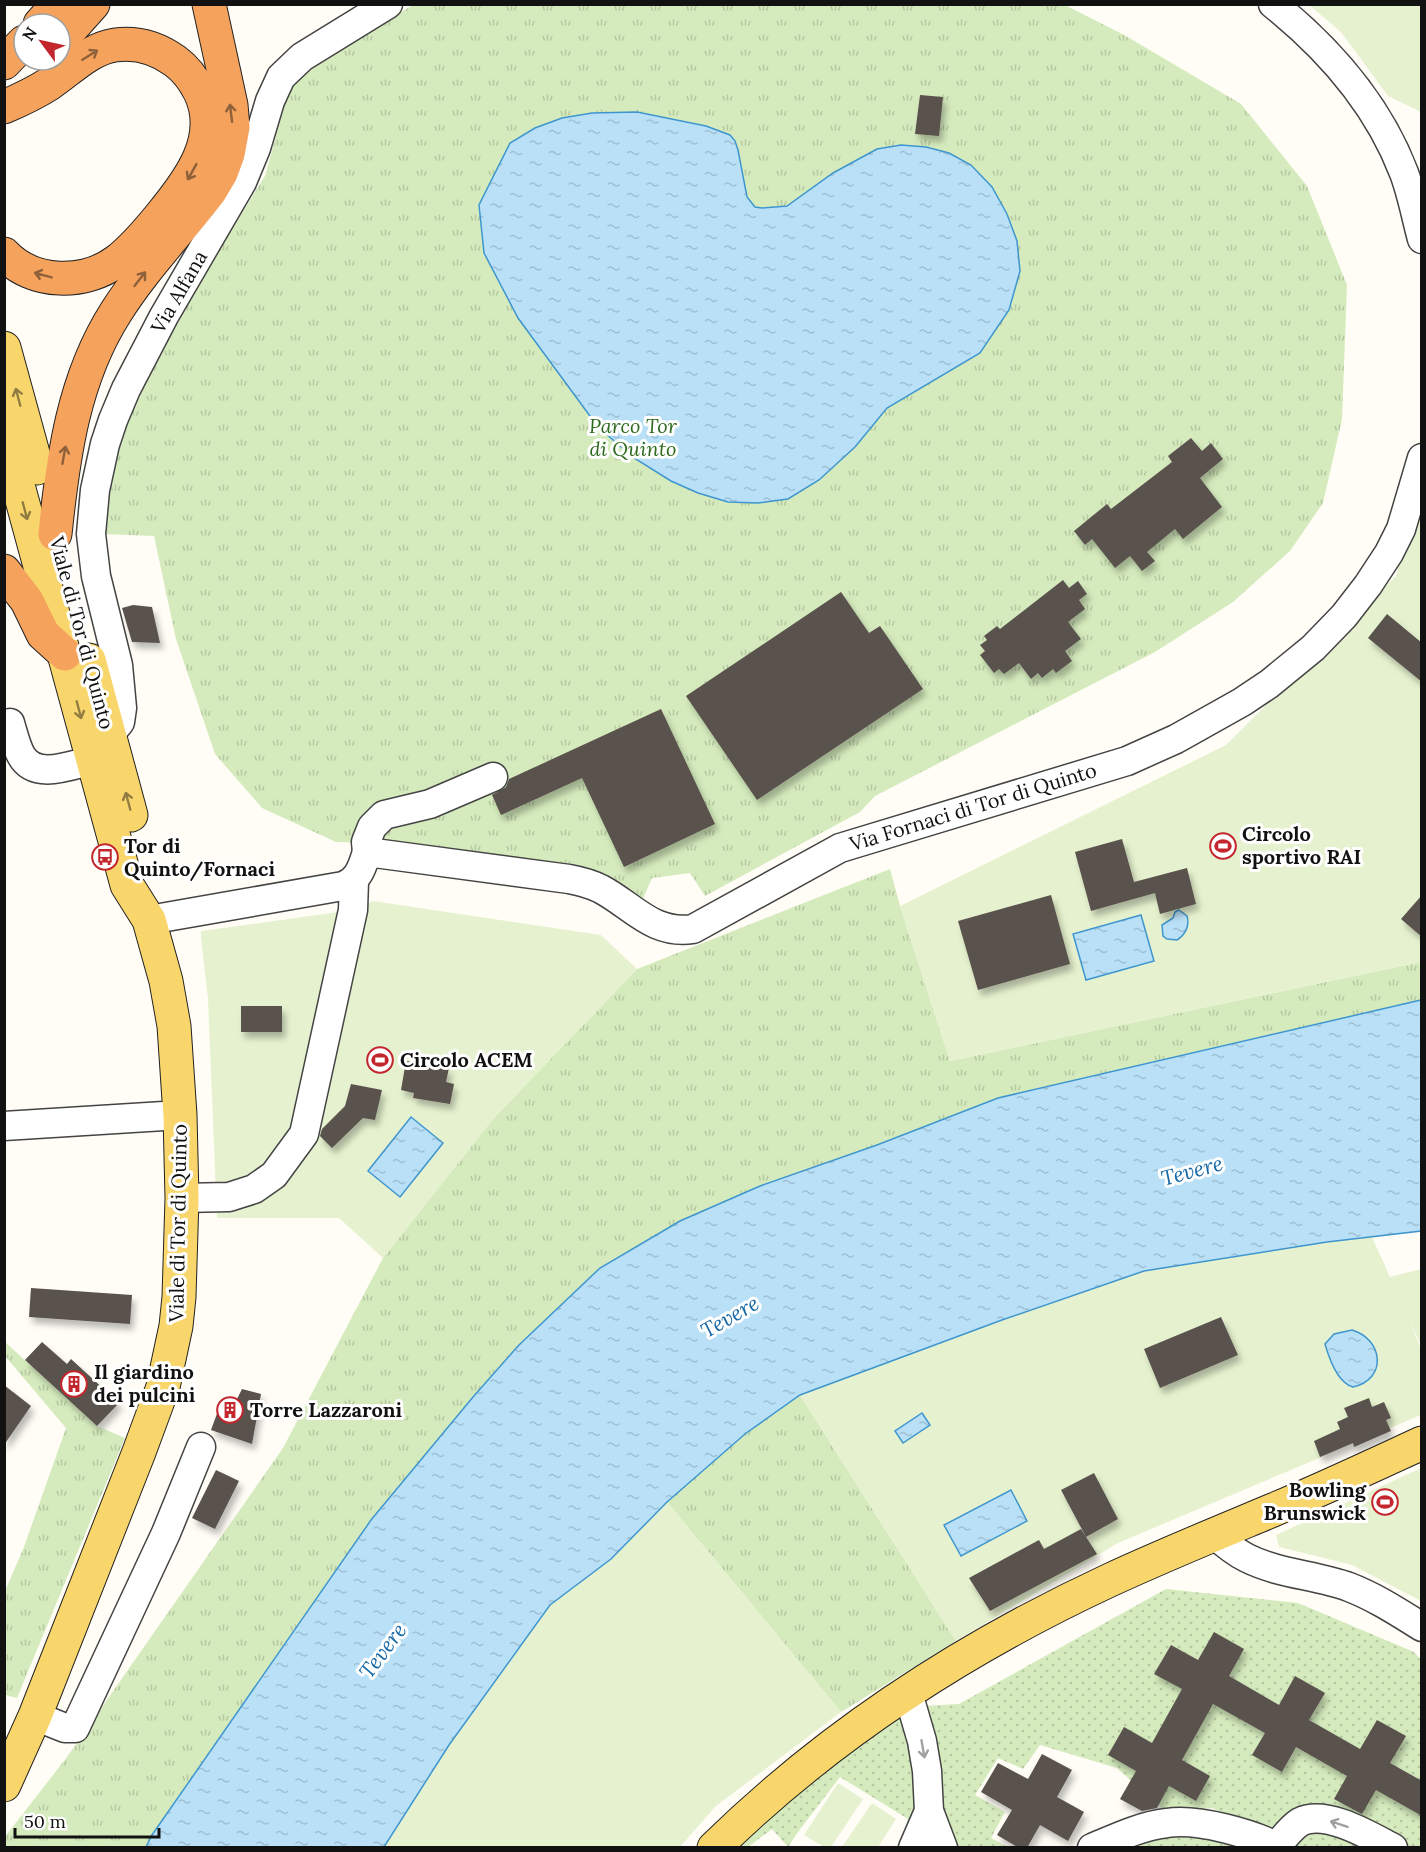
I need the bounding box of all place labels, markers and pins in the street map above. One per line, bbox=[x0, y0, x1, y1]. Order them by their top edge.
place label: Circolo sportivo RAI bbox=[1242, 821, 1361, 869]
sports icon: Circolo sportivo RAI bbox=[1208, 831, 1238, 861]
place label: Tor di Quinto/Fornaci bbox=[124, 833, 275, 882]
bus stop icon: Tor di Quinto/Fornaci bbox=[90, 842, 120, 872]
sports icon: Circolo ACEM bbox=[365, 1045, 395, 1075]
place label: Circolo ACEM bbox=[400, 1047, 533, 1072]
place label: Il giardino dei pulcini bbox=[94, 1359, 196, 1407]
building icon: Il giardino dei pulcini bbox=[59, 1369, 89, 1399]
building icon: Torre Lazzaroni bbox=[215, 1395, 245, 1425]
place label: Torre Lazzaroni bbox=[250, 1397, 402, 1422]
place label: Bowling Brunswick bbox=[1264, 1477, 1367, 1525]
sports icon: Bowling Brunswick bbox=[1370, 1487, 1400, 1517]

